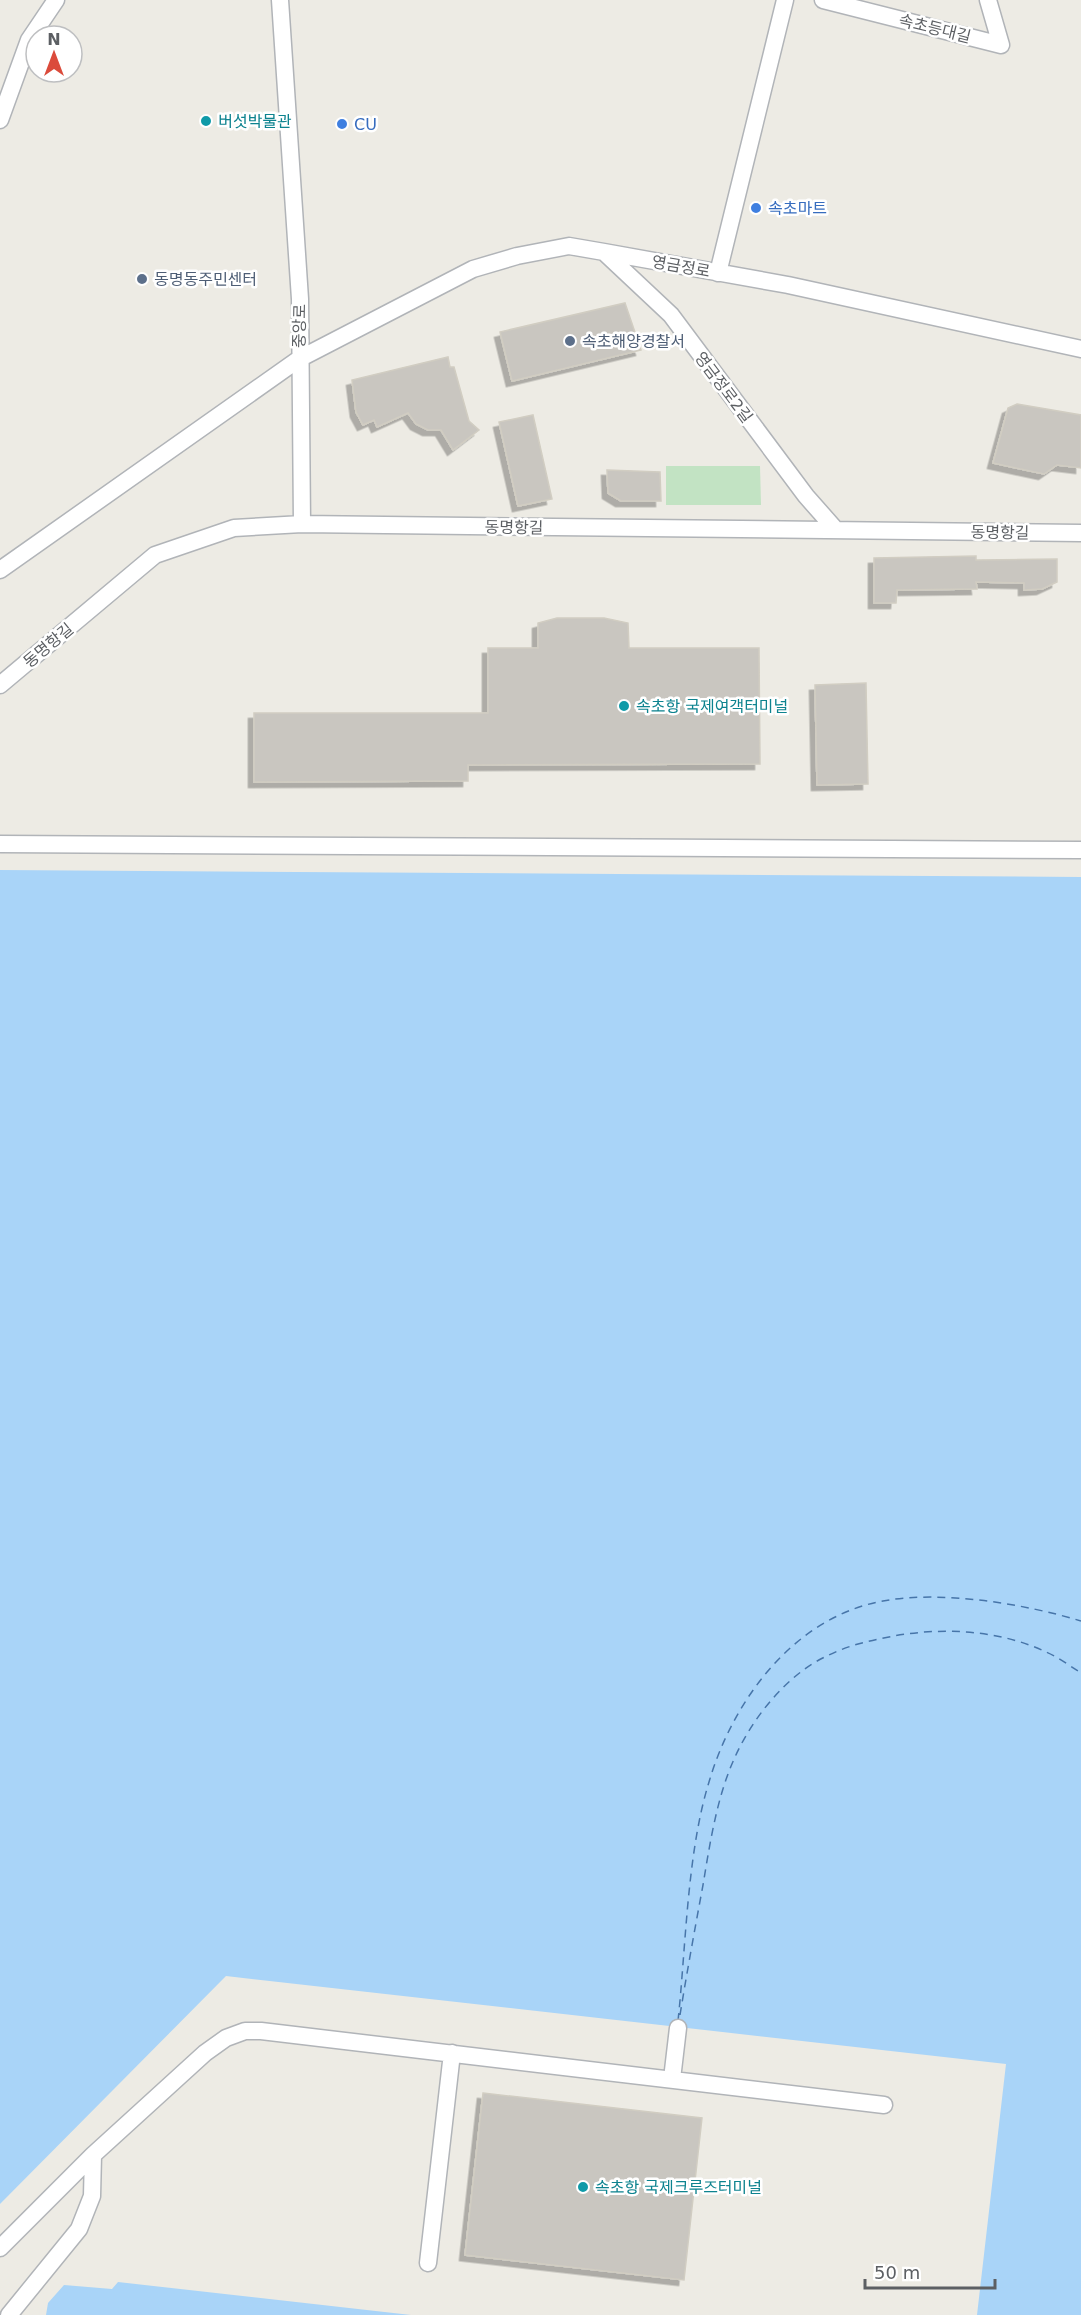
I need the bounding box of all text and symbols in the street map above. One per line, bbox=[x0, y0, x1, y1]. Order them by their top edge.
street label: 속초등대길 bbox=[897, 10, 973, 47]
north arrow bbox=[24, 24, 84, 84]
text: N bbox=[47, 30, 61, 49]
place label: 버섯박물관 bbox=[218, 112, 292, 131]
marker: 버섯박물관 bbox=[199, 114, 213, 128]
place label: CU bbox=[354, 115, 377, 134]
marker: CU bbox=[335, 117, 349, 131]
place label: 속초마트 bbox=[768, 199, 827, 218]
marker: 속초마트 bbox=[749, 201, 763, 215]
street label: 영금정로 bbox=[650, 252, 712, 281]
place label: 동명동주민센터 bbox=[154, 270, 257, 289]
marker: 동명동주민센터 bbox=[135, 272, 149, 286]
street label: 중앙로 bbox=[290, 303, 309, 348]
place label: 속초해양경찰서 bbox=[582, 332, 685, 351]
marker: 속초해양경찰서 bbox=[563, 334, 577, 348]
street label: 영금정로2길 bbox=[691, 348, 756, 426]
street label: 동명항길 bbox=[484, 517, 544, 538]
street label: 동명항길 bbox=[970, 522, 1030, 543]
street label: 동명항길 bbox=[20, 619, 77, 672]
place label: 속초항 국제여객터미널 bbox=[636, 697, 788, 716]
marker: 속초항 국제여객터미널 bbox=[617, 699, 631, 713]
place label: 속초항 국제크루즈터미널 bbox=[595, 2178, 762, 2197]
marker: 속초항 국제크루즈터미널 bbox=[576, 2180, 590, 2194]
scale bar bbox=[865, 2252, 996, 2290]
text: 50 m bbox=[874, 2262, 920, 2283]

